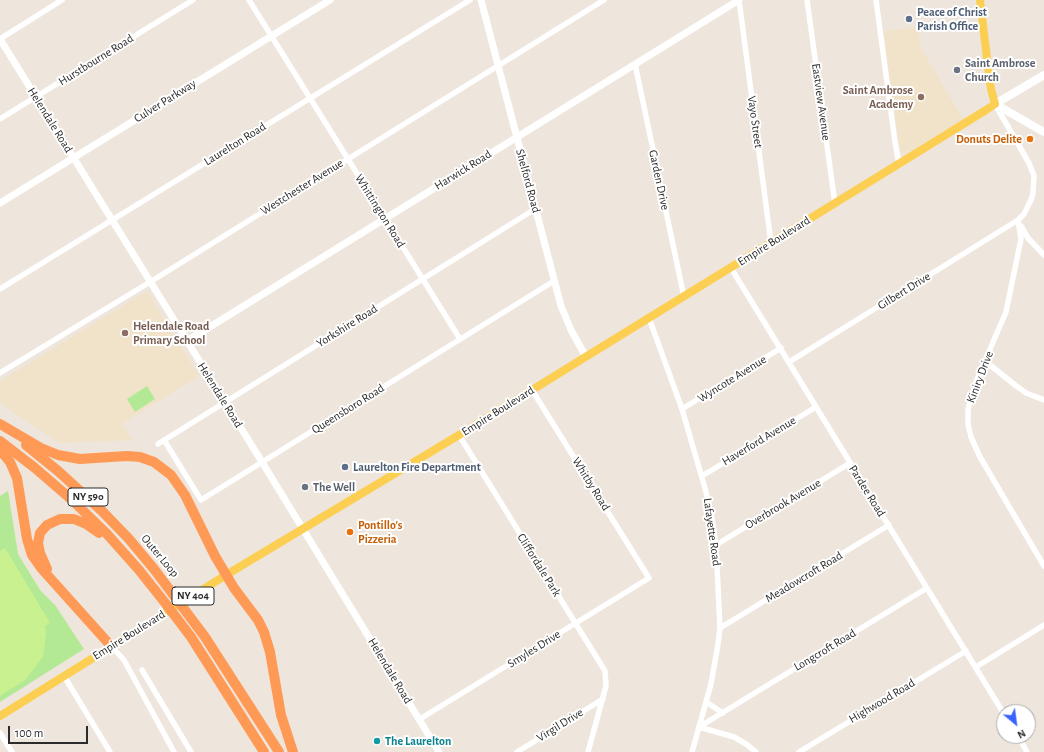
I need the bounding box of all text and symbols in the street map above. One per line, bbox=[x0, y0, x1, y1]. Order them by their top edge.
place label: Peace of Christ Parish Office bbox=[917, 5, 987, 33]
marker: Peace of Christ Parish Office bbox=[904, 14, 914, 24]
street label: Hurstbourne Road bbox=[56, 31, 136, 89]
place label: Saint Ambrose Church bbox=[965, 56, 1035, 84]
street label: Eastview Avenue bbox=[808, 62, 834, 142]
marker: Saint Ambrose Church bbox=[952, 65, 962, 75]
street label: Culver Parkway bbox=[131, 76, 199, 126]
place label: Saint Ambrose Academy bbox=[843, 83, 913, 111]
street label: Helendale Road bbox=[24, 85, 76, 155]
marker: Saint Ambrose Academy bbox=[916, 92, 926, 102]
street label: Vayo Street bbox=[744, 95, 766, 149]
street label: Laurelton Road bbox=[201, 119, 269, 169]
place label: Donuts Delite bbox=[956, 132, 1022, 146]
marker: Donuts Delite bbox=[1025, 134, 1035, 144]
street label: Harwick Road bbox=[432, 147, 494, 193]
street label: Shelford Road bbox=[513, 148, 543, 214]
street label: Garden Drive bbox=[646, 149, 672, 211]
street label: Westchester Avenue bbox=[258, 156, 346, 218]
street label: Whittington Road bbox=[352, 172, 408, 250]
street label: Empire Boulevard bbox=[735, 213, 813, 269]
street label: Gilbert Drive bbox=[875, 269, 933, 313]
street label: Yorkshire Road bbox=[314, 301, 380, 351]
place label: Helendale Road Primary School bbox=[133, 319, 209, 347]
marker: Helendale Road Primary School bbox=[120, 328, 130, 338]
street label: Kiniry Drive bbox=[963, 349, 997, 405]
street label: Wyncote Avenue bbox=[695, 352, 769, 406]
street label: Helendale Road bbox=[194, 360, 246, 430]
street label: Queensboro Road bbox=[309, 381, 387, 437]
street label: Empire Boulevard bbox=[459, 383, 537, 439]
street label: Haverford Avenue bbox=[719, 413, 799, 469]
street label: Whitby Road bbox=[569, 455, 613, 513]
place label: Laurelton Fire Department bbox=[353, 460, 481, 474]
marker: Laurelton Fire Department bbox=[340, 462, 350, 472]
street label: Pardee Road bbox=[845, 462, 889, 520]
street label: Overbrook Avenue bbox=[742, 476, 824, 532]
place label: The Well bbox=[313, 480, 355, 494]
marker: The Well bbox=[300, 482, 310, 492]
road number: NY 590 bbox=[68, 488, 108, 506]
street label: Lafayette Road bbox=[700, 497, 724, 567]
place label: Pontillo's Pizzeria bbox=[358, 518, 402, 546]
marker: Pontillo's Pizzeria bbox=[345, 527, 355, 537]
street label: Cliffordale Park bbox=[514, 531, 564, 599]
street label: Outer Loop bbox=[138, 532, 182, 580]
street label: Meadowcroft Road bbox=[763, 548, 845, 606]
road number: NY 404 bbox=[172, 587, 214, 605]
street label: Empire Boulevard bbox=[90, 607, 168, 663]
street label: Longcroft Road bbox=[791, 626, 859, 674]
street label: Smyles Drive bbox=[505, 627, 563, 671]
street label: Helendale Road bbox=[365, 635, 415, 707]
street label: Highwood Road bbox=[846, 676, 918, 726]
north arrow bbox=[996, 704, 1036, 744]
street label: Virgil Drive bbox=[534, 705, 586, 745]
scale bar bbox=[10, 718, 90, 744]
text: 100 m bbox=[15, 727, 43, 739]
text: N bbox=[1016, 727, 1028, 741]
place label: The Laurelton bbox=[385, 734, 451, 748]
marker: The Laurelton bbox=[372, 736, 382, 746]

